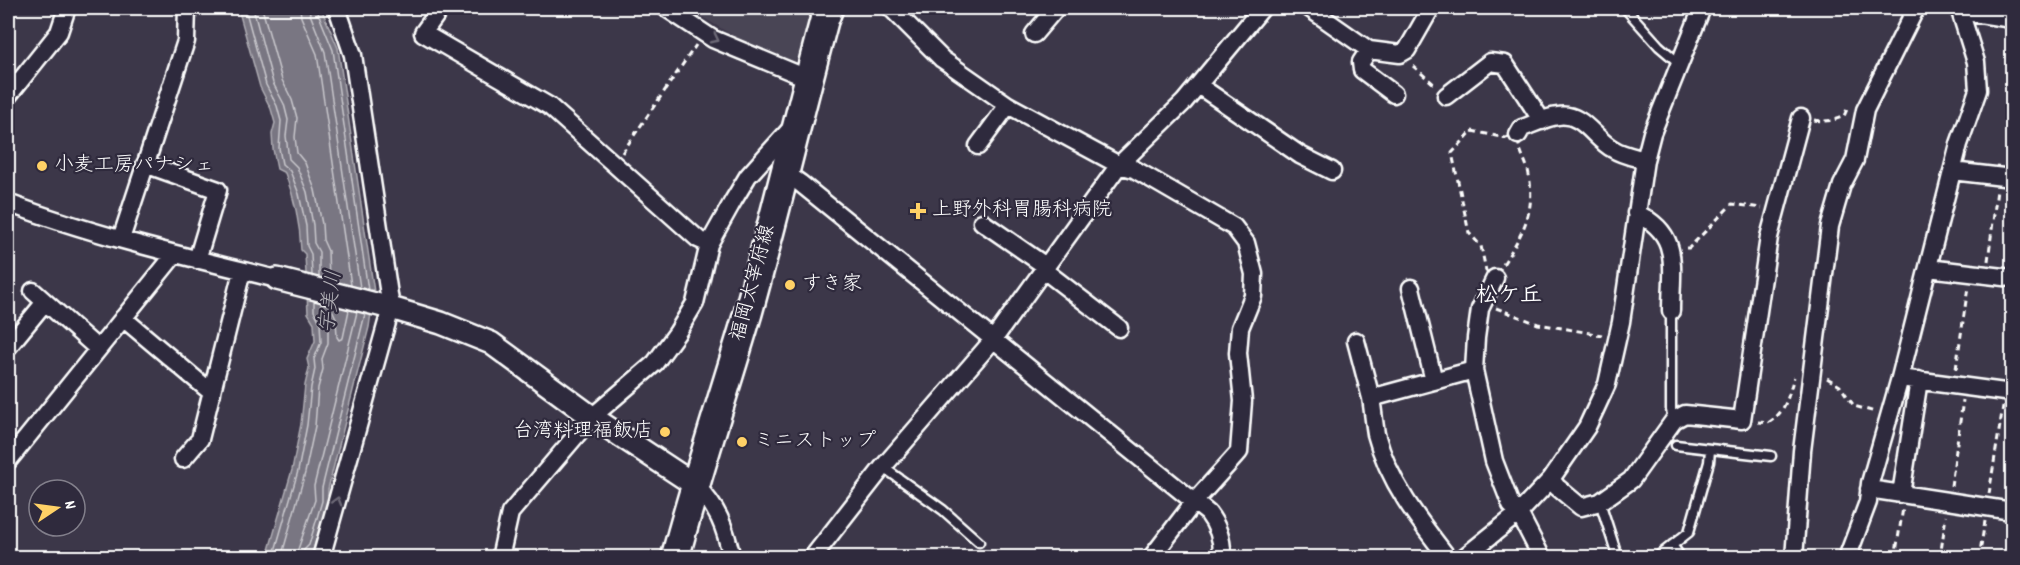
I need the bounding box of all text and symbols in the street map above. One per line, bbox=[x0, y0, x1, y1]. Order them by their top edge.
one-way arrow bbox=[709, 32, 720, 44]
place label: 小麦工房パナシェ bbox=[54, 152, 214, 180]
marker: 小麦工房パナシェ bbox=[35, 159, 49, 173]
place label: 上野外科胃腸科病院 bbox=[932, 197, 1112, 225]
marker: 上野外科胃腸科病院 bbox=[909, 202, 927, 220]
street label: 福岡太宰府線 bbox=[725, 221, 783, 345]
water label: 宇美川 bbox=[313, 269, 351, 335]
place label: すき家 bbox=[802, 271, 862, 299]
marker: すき家 bbox=[783, 278, 797, 292]
district label: 松ケ丘 bbox=[1476, 281, 1542, 312]
place label: 台湾料理福飯店 bbox=[513, 418, 653, 446]
marker: 台湾料理福飯店 bbox=[658, 425, 672, 439]
place label: ミニストップ bbox=[754, 428, 876, 456]
marker: ミニストップ bbox=[735, 435, 749, 449]
north arrow bbox=[27, 478, 87, 538]
one-way arrow bbox=[330, 496, 342, 507]
text: N bbox=[57, 499, 81, 512]

